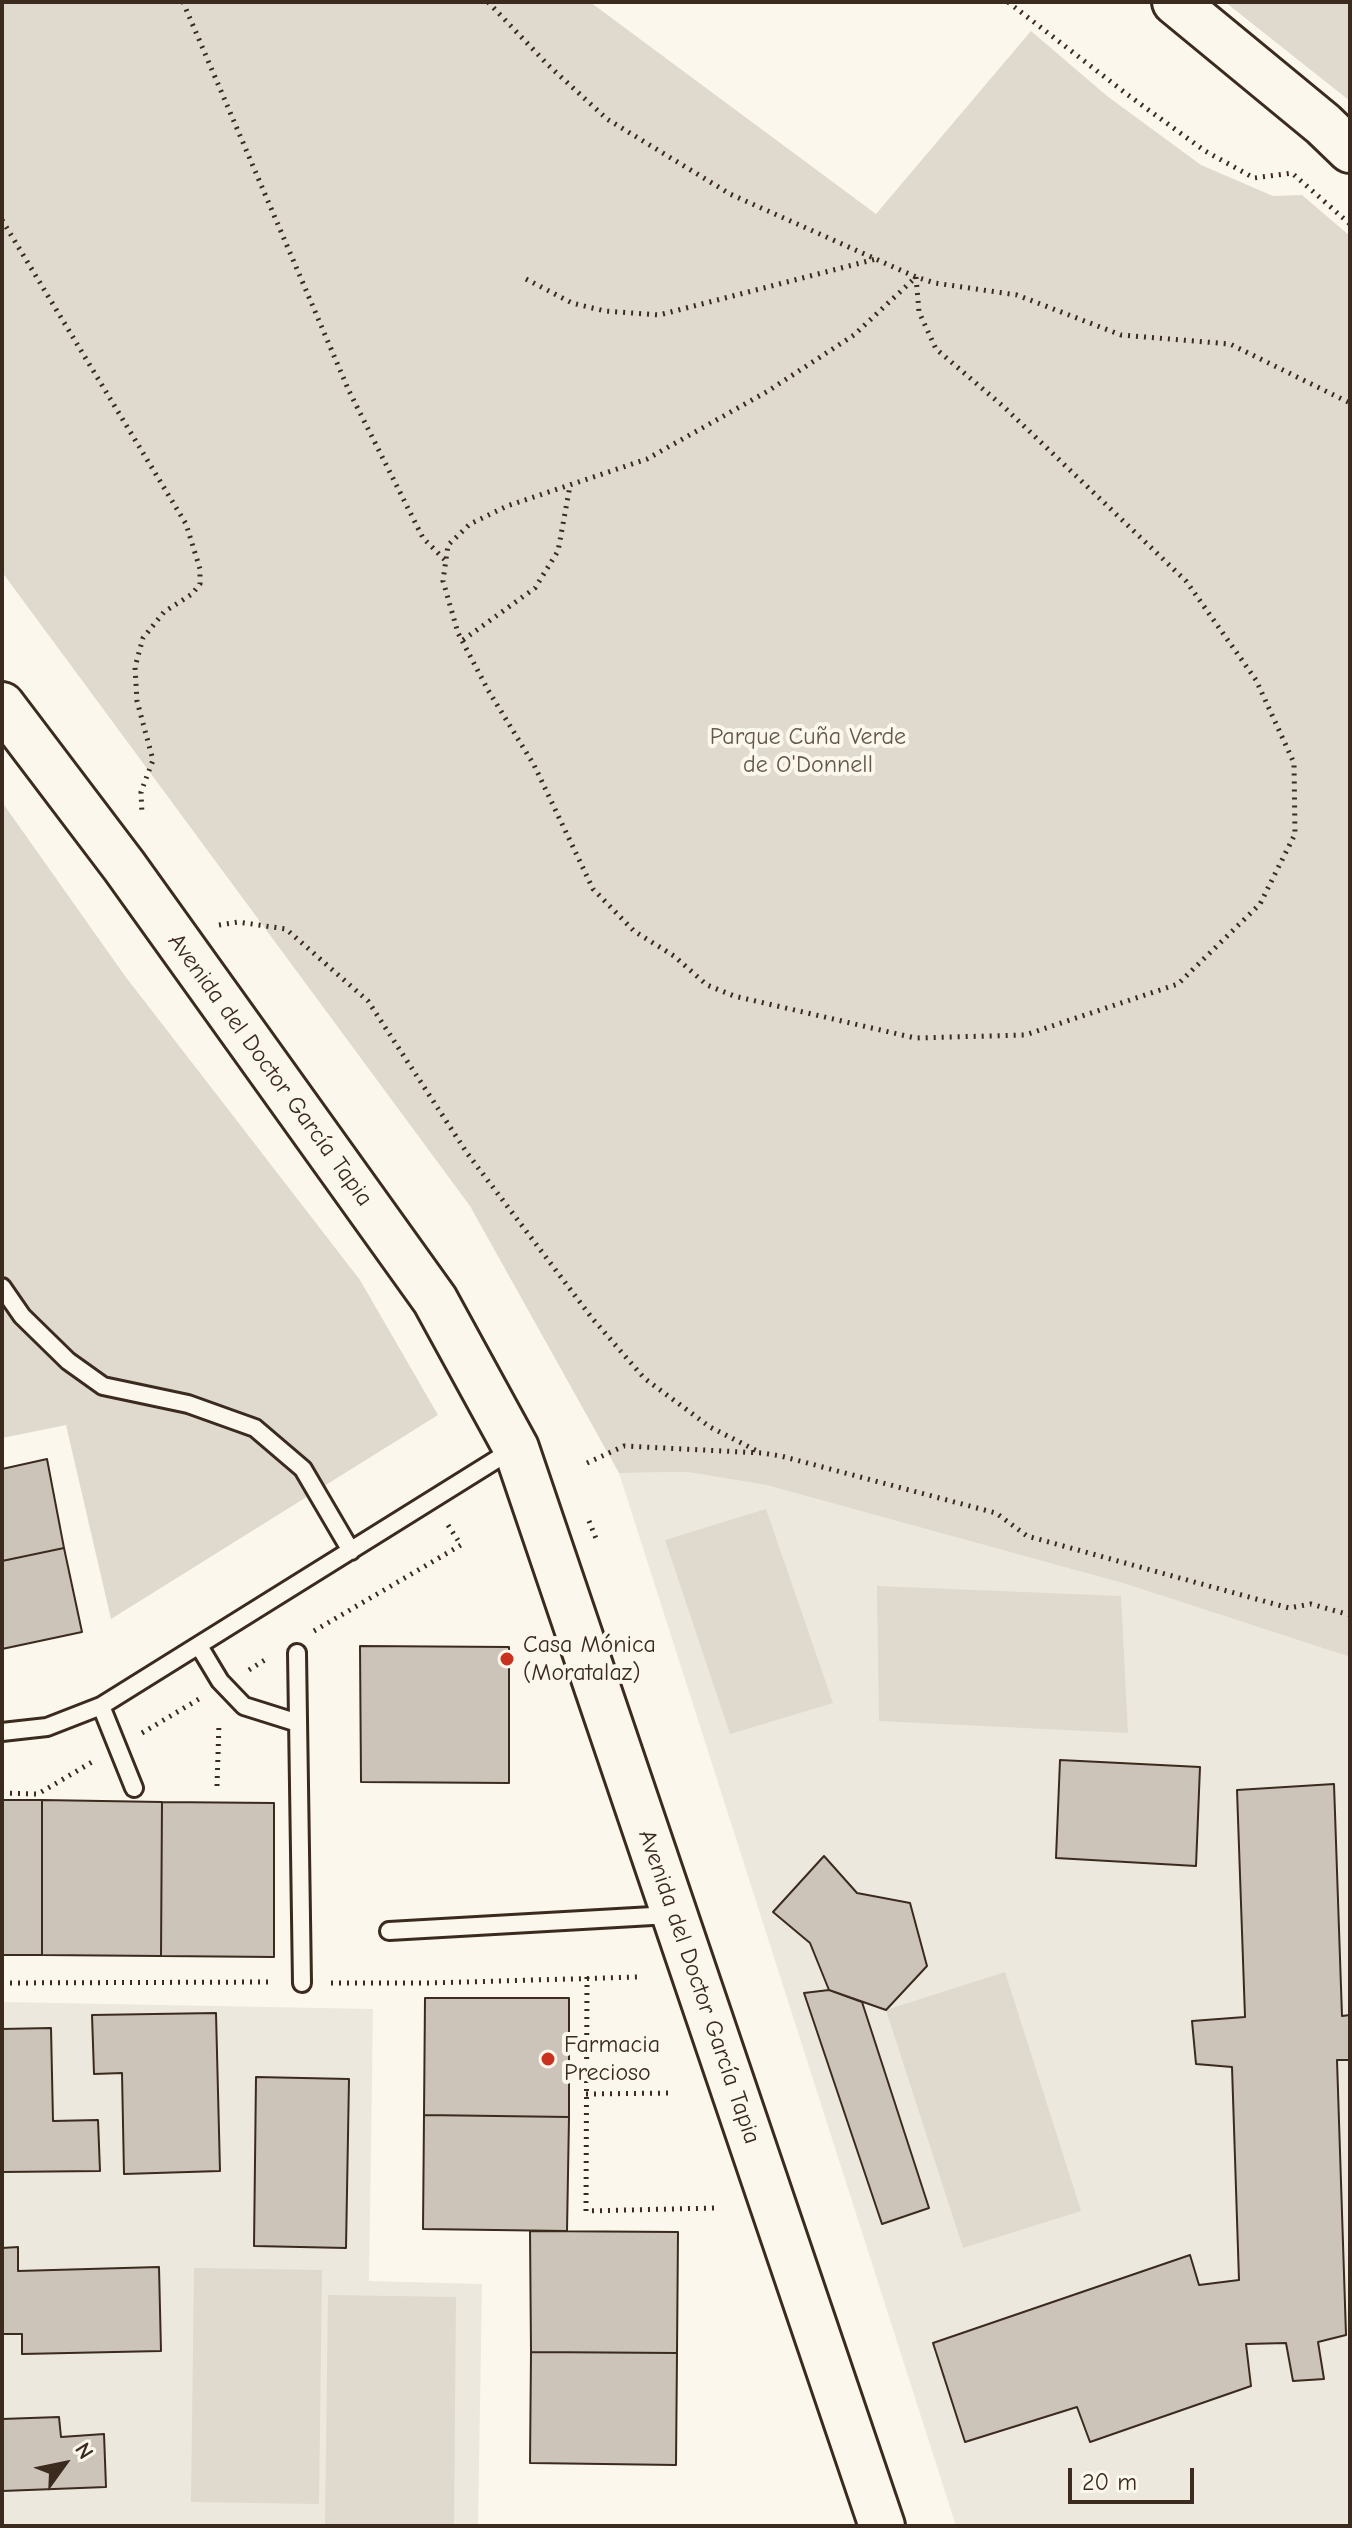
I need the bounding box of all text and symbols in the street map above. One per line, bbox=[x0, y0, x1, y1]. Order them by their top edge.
park label: Parque Cuña Verde de O'Donnell bbox=[710, 723, 906, 779]
street label: Avenida del Doctor García Tapia bbox=[161, 928, 379, 1212]
place label: Casa Mónica (Moratalaz) bbox=[523, 1631, 656, 1687]
marker: Casa Mónica (Moratalaz) bbox=[498, 1650, 516, 1668]
street label: Avenida del Doctor García Tapia bbox=[632, 1826, 766, 2148]
place label: Farmacia Precioso bbox=[564, 2031, 660, 2087]
marker: Farmacia Precioso bbox=[539, 2050, 557, 2068]
north arrow bbox=[24, 2424, 104, 2504]
text: N bbox=[69, 2438, 99, 2464]
scale bar bbox=[1072, 2452, 1198, 2502]
text: 20 m bbox=[1082, 2468, 1137, 2496]

